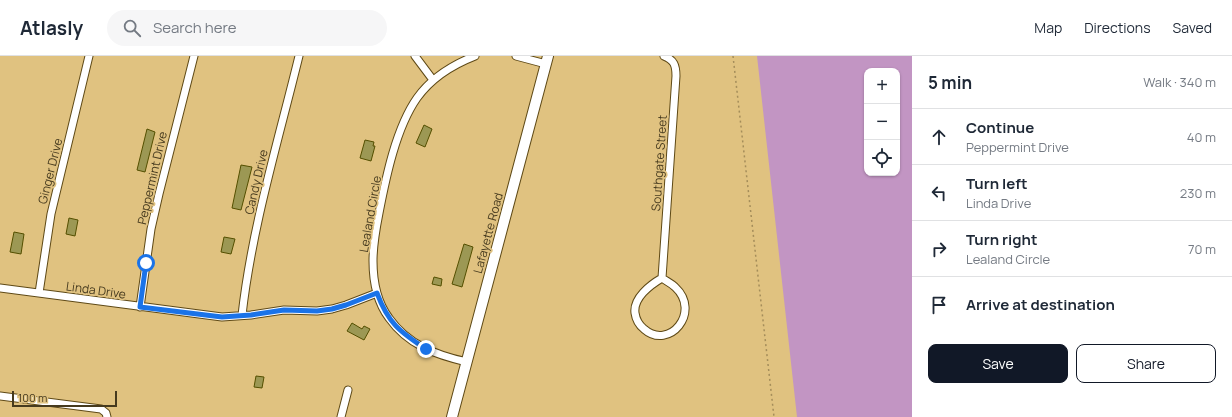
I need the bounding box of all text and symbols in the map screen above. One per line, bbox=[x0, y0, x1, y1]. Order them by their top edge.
search box bbox=[107, 10, 387, 46]
text: Atlasly bbox=[20, 15, 83, 41]
icon: search bbox=[121, 17, 143, 39]
text: Search here bbox=[153, 17, 236, 38]
text: Map bbox=[1034, 18, 1062, 37]
text: Directions bbox=[1084, 18, 1151, 37]
text: Saved bbox=[1173, 18, 1212, 37]
map controls bbox=[864, 68, 900, 176]
button: + bbox=[864, 68, 900, 104]
text: 5 min bbox=[928, 71, 972, 94]
text: Walk · 340 m bbox=[1143, 73, 1216, 91]
button: − bbox=[864, 104, 900, 140]
street label: Southgate Street bbox=[647, 114, 671, 212]
text: Continue bbox=[966, 117, 1034, 138]
icon: ahead bbox=[928, 126, 950, 148]
text: 40 m bbox=[1187, 128, 1216, 146]
street label: Peppermint Drive bbox=[133, 130, 171, 226]
street label: Ginger Drive bbox=[34, 136, 66, 206]
text: Peppermint Drive bbox=[966, 138, 1069, 156]
button: locate bbox=[864, 140, 900, 176]
street label: Candy Drive bbox=[240, 148, 272, 216]
text: Turn left bbox=[966, 173, 1028, 194]
street label: Lealand Circle bbox=[355, 174, 385, 254]
icon: left bbox=[928, 182, 950, 204]
text: 230 m bbox=[1180, 184, 1216, 202]
street label: Lafayette Road bbox=[469, 191, 507, 275]
text: Linda Drive bbox=[966, 194, 1031, 212]
text: Turn right bbox=[966, 229, 1037, 250]
icon: right bbox=[928, 238, 950, 260]
text: 70 m bbox=[1188, 240, 1216, 258]
text: Lealand Circle bbox=[966, 250, 1050, 268]
route start bbox=[137, 254, 155, 272]
street label: Linda Drive bbox=[65, 277, 127, 303]
icon: arrive bbox=[928, 294, 950, 316]
text: Arrive at destination bbox=[966, 294, 1115, 315]
route end bbox=[417, 340, 435, 358]
button: Save bbox=[928, 344, 1068, 383]
button: Share bbox=[1076, 344, 1216, 383]
scale bar bbox=[12, 389, 117, 408]
text: 100 m bbox=[18, 390, 47, 405]

